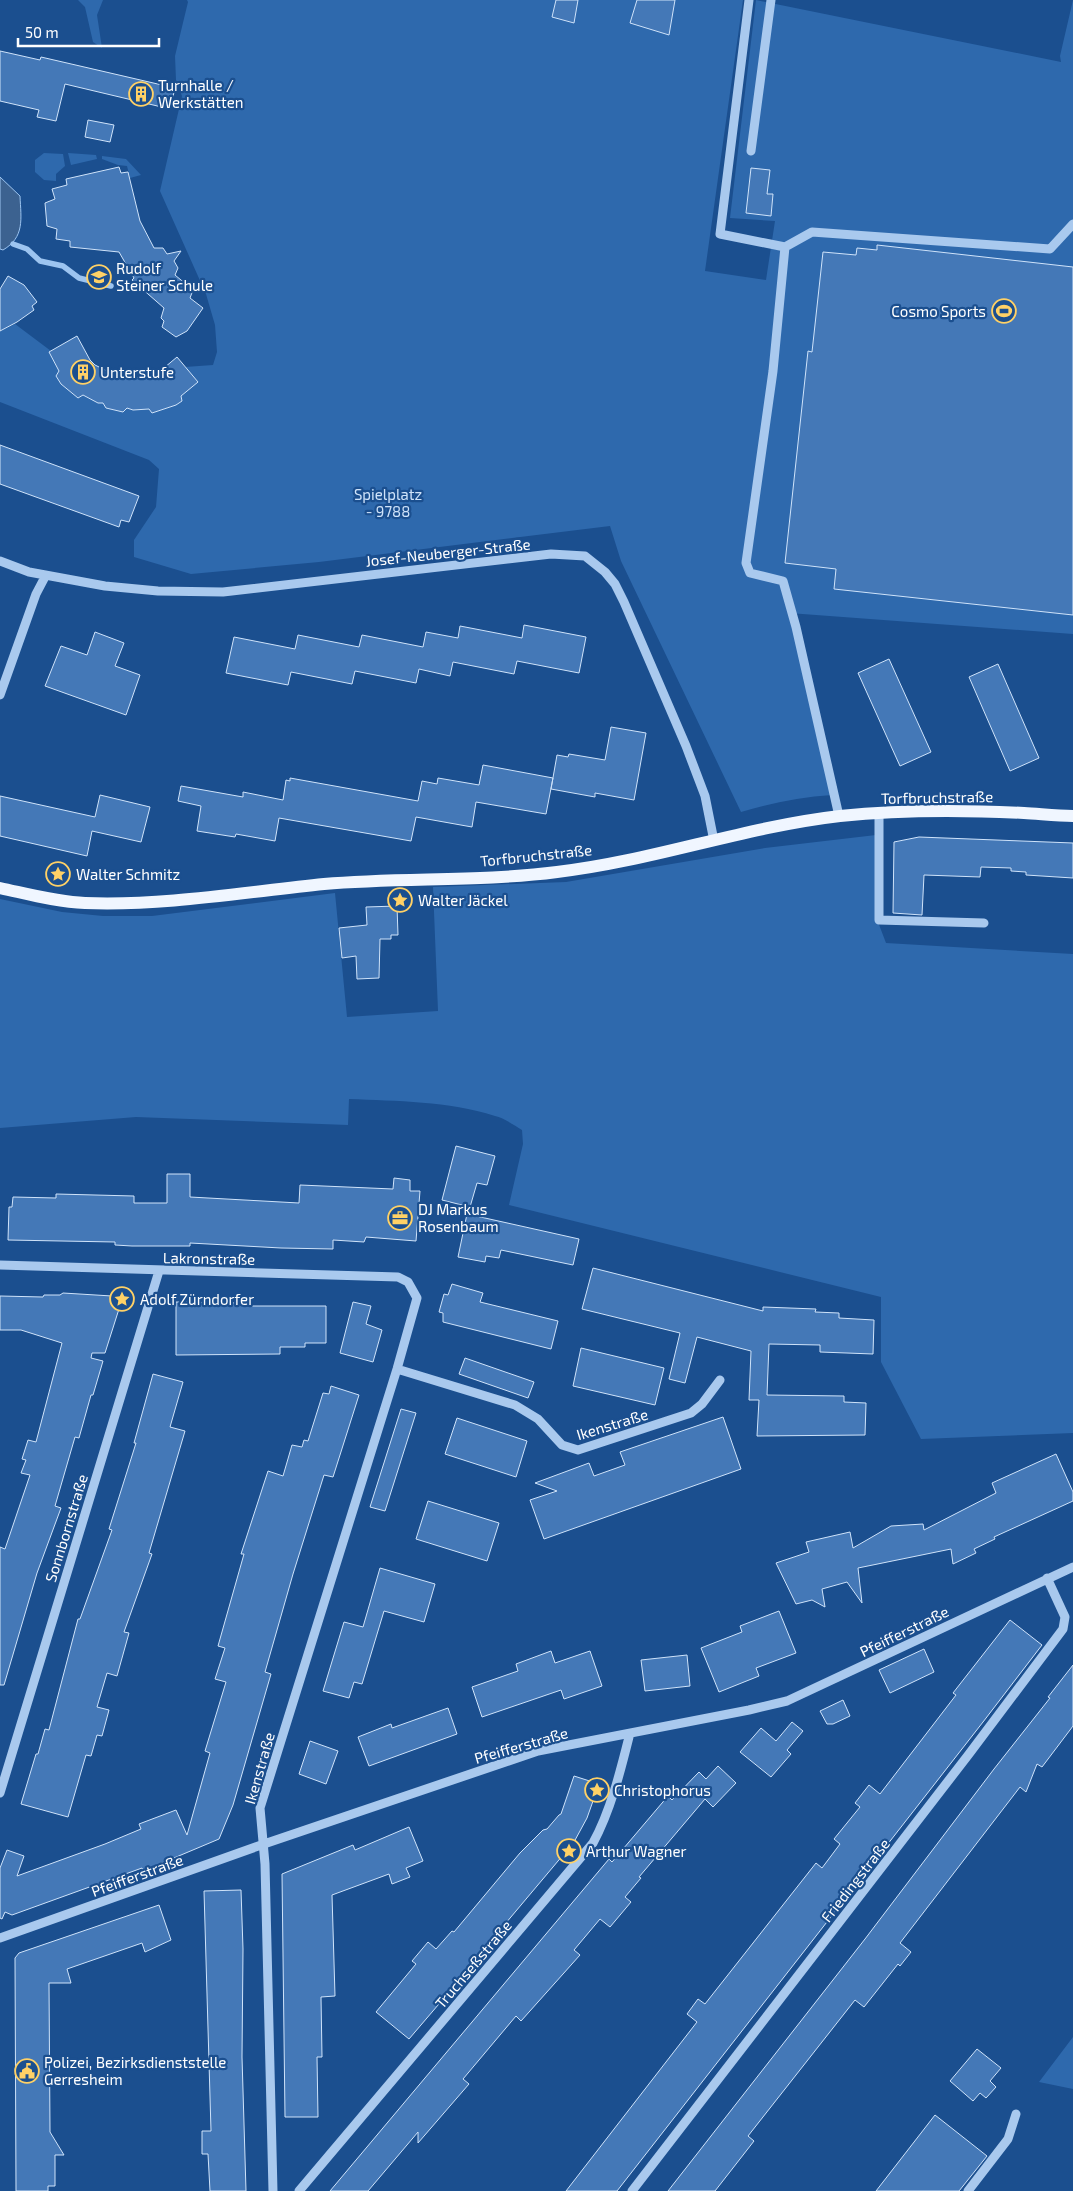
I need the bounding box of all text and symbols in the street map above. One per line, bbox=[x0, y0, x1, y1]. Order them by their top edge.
scale bar bbox=[18, 15, 159, 47]
text: 50 m bbox=[25, 23, 59, 41]
place label: Turnhalle / Werkstätten bbox=[158, 76, 243, 111]
building icon: Turnhalle / Werkstätten bbox=[128, 81, 154, 107]
place label: Rudolf Steiner Schule bbox=[116, 259, 213, 294]
school or university icon: Rudolf Steiner Schule bbox=[86, 264, 112, 290]
sports icon: Cosmo Sports bbox=[991, 298, 1017, 324]
place label: Cosmo Sports bbox=[891, 302, 986, 320]
building icon: Unterstufe bbox=[70, 359, 96, 385]
place label: Unterstufe bbox=[100, 363, 174, 381]
park label: Spielplatz - 9788 bbox=[354, 485, 422, 520]
street label: Josef-Neuberger-Straße bbox=[365, 534, 531, 570]
street label: Torfbruchstraße bbox=[881, 787, 993, 807]
street label: Torfbruchstraße bbox=[479, 840, 593, 870]
place icon: Walter Schmitz bbox=[45, 861, 71, 887]
place label: Walter Schmitz bbox=[76, 865, 180, 883]
place icon: Walter Jäckel bbox=[387, 887, 413, 913]
place label: Walter Jäckel bbox=[418, 891, 508, 909]
place label: DJ Markus Rosenbaum bbox=[418, 1200, 499, 1235]
office icon: DJ Markus Rosenbaum bbox=[387, 1205, 413, 1231]
street label: Lakronstraße bbox=[163, 1248, 255, 1268]
place icon: Adolf Zürndorfer bbox=[109, 1286, 135, 1312]
place label: Adolf Zürndorfer bbox=[140, 1290, 254, 1308]
street label: Ikenstraße bbox=[574, 1405, 650, 1443]
street label: Sonnbornstraße bbox=[41, 1472, 91, 1584]
street label: Pfeifferstraße bbox=[857, 1602, 951, 1660]
street label: Pfeifferstraße bbox=[472, 1723, 570, 1767]
street label: Ikenstraße bbox=[240, 1730, 278, 1806]
place icon: Christophorus bbox=[584, 1777, 610, 1803]
place label: Christophorus bbox=[614, 1781, 711, 1799]
street label: Friedingstraße bbox=[817, 1835, 893, 1925]
place icon: Arthur Wagner bbox=[556, 1838, 582, 1864]
place label: Arthur Wagner bbox=[586, 1842, 687, 1860]
street label: Pfeifferstraße bbox=[89, 1850, 185, 1900]
street label: Truchseßstraße bbox=[431, 1916, 515, 2012]
place label: Polizei, Bezirksdienststelle Gerresheim bbox=[44, 2053, 226, 2088]
public building icon: Polizei, Bezirksdienststelle Gerresheim bbox=[14, 2058, 40, 2084]

